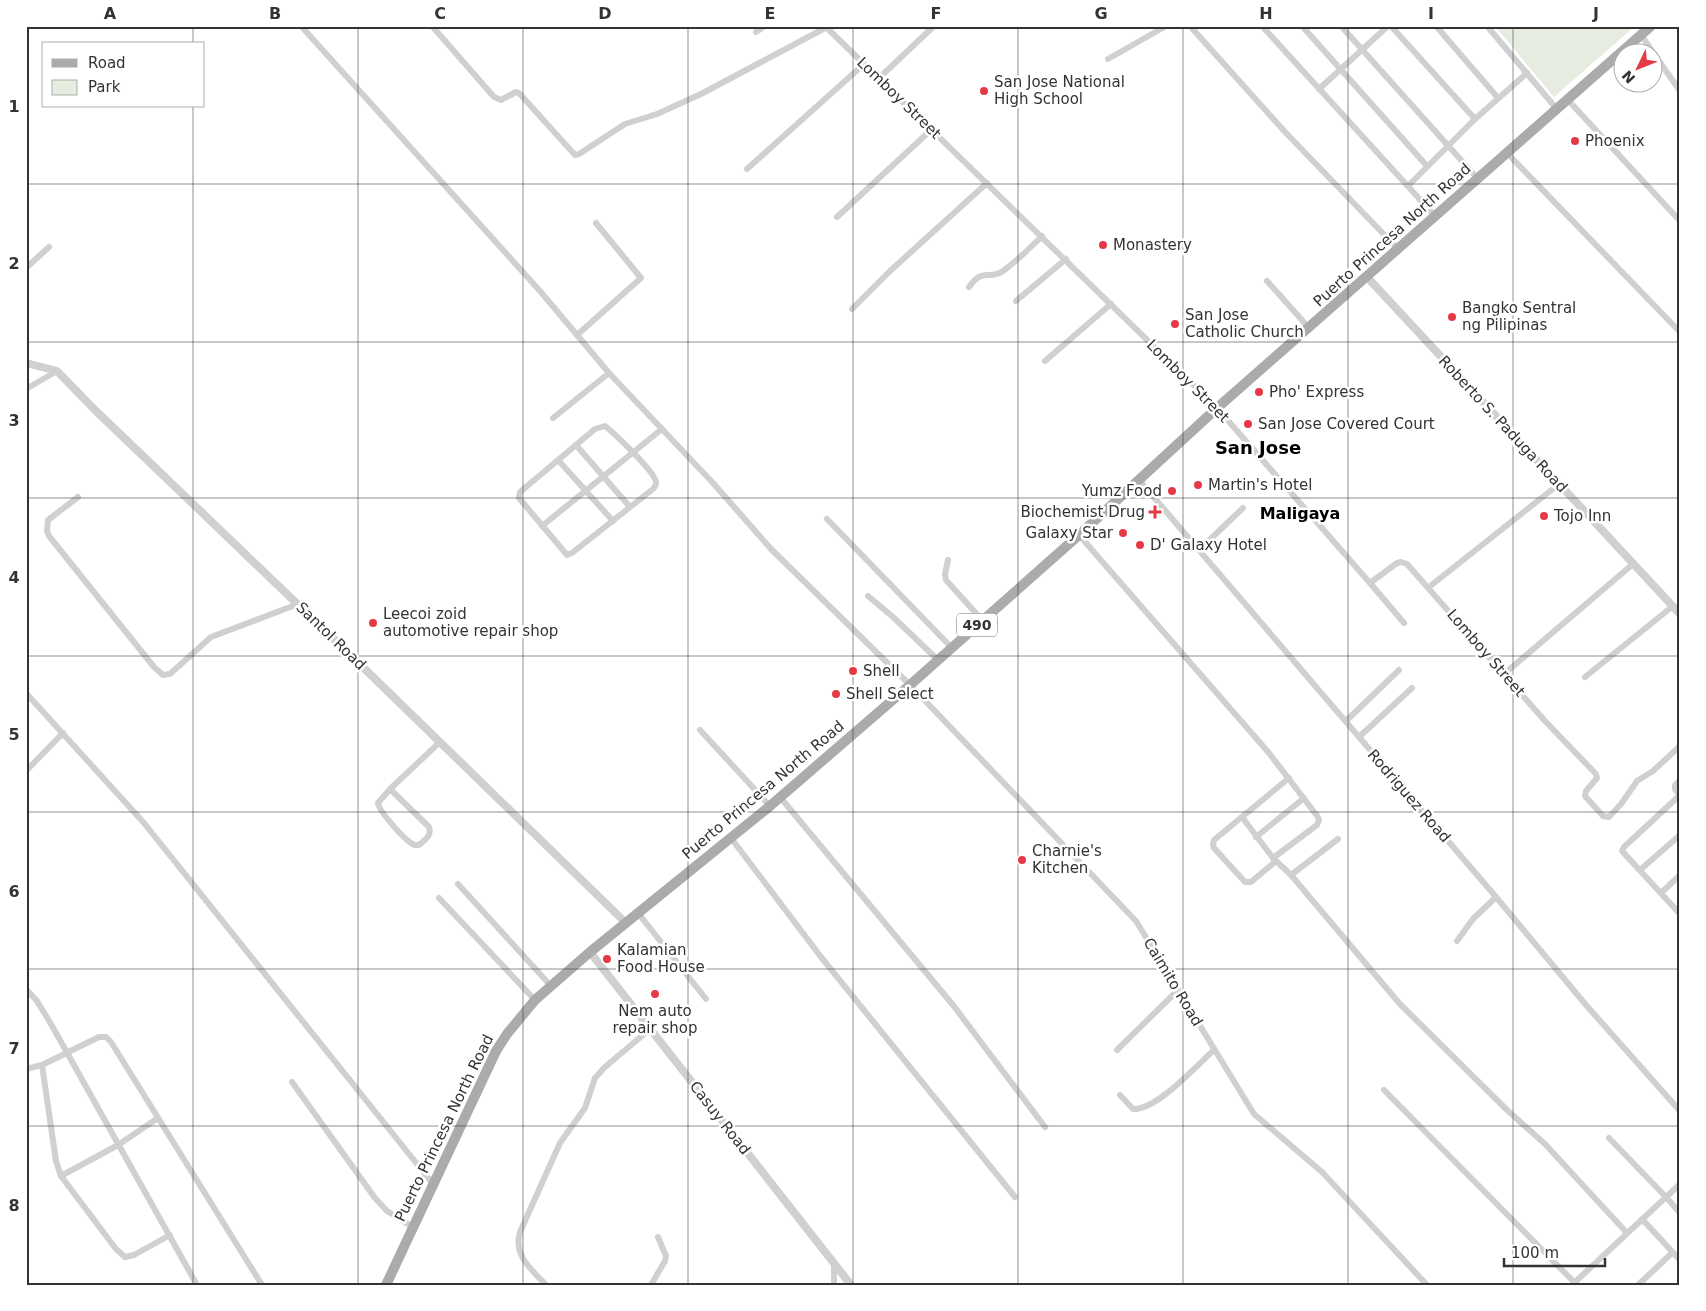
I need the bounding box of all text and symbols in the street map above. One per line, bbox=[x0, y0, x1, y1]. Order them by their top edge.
text: A bbox=[104, 4, 117, 23]
text: B bbox=[269, 4, 281, 23]
text: C bbox=[434, 4, 446, 23]
text: D bbox=[598, 4, 612, 23]
text: E bbox=[765, 4, 775, 23]
text: F bbox=[931, 4, 941, 23]
text: G bbox=[1094, 4, 1108, 23]
text: H bbox=[1259, 4, 1273, 23]
text: I bbox=[1428, 4, 1434, 23]
text: J bbox=[1592, 4, 1599, 23]
legend bbox=[42, 42, 205, 108]
north arrow bbox=[1614, 42, 1664, 92]
street label: Lomboy Street bbox=[853, 53, 945, 143]
text: Road bbox=[88, 54, 126, 72]
text: N bbox=[1619, 67, 1638, 87]
place label: San Jose National High School bbox=[994, 73, 1125, 108]
text: Park bbox=[88, 78, 121, 96]
marker: San Jose National High School bbox=[978, 85, 990, 97]
text: 1 bbox=[8, 97, 20, 116]
place label: Phoenix bbox=[1585, 132, 1645, 150]
marker: Phoenix bbox=[1569, 135, 1581, 147]
street label: Puerto Princesa North Road bbox=[1310, 159, 1474, 311]
place label: Monastery bbox=[1113, 236, 1192, 254]
marker: Monastery bbox=[1097, 239, 1109, 251]
text: 2 bbox=[8, 254, 20, 273]
place label: Bangko Sentral ng Pilipinas bbox=[1462, 299, 1576, 334]
place label: San Jose Catholic Church bbox=[1185, 306, 1304, 341]
marker: Bangko Sentral ng Pilipinas bbox=[1446, 311, 1458, 323]
marker: San Jose Catholic Church bbox=[1169, 318, 1181, 330]
street label: Lomboy Street bbox=[1143, 336, 1233, 426]
street label: Roberto S. Paduga Road bbox=[1435, 352, 1571, 496]
place label: Pho' Express bbox=[1269, 383, 1364, 401]
marker: Pho' Express bbox=[1253, 386, 1265, 398]
text: 3 bbox=[8, 411, 20, 430]
place label: San Jose Covered Court bbox=[1258, 415, 1435, 433]
marker: San Jose Covered Court bbox=[1242, 418, 1254, 430]
district label: San Jose bbox=[1215, 437, 1301, 458]
place label: Martin's Hotel bbox=[1208, 476, 1312, 494]
marker: Martin's Hotel bbox=[1192, 479, 1204, 491]
place label: Yumz Food bbox=[1081, 482, 1162, 500]
marker: Yumz Food bbox=[1166, 485, 1178, 497]
place label: Biochemist Drug bbox=[1020, 503, 1145, 521]
district label: Maligaya bbox=[1260, 504, 1340, 523]
marker: Biochemist Drug bbox=[1149, 506, 1161, 518]
place label: Tojo Inn bbox=[1553, 507, 1611, 525]
marker: Tojo Inn bbox=[1538, 510, 1550, 522]
place label: Galaxy Star bbox=[1026, 524, 1114, 542]
marker: Galaxy Star bbox=[1117, 527, 1129, 539]
place label: D' Galaxy Hotel bbox=[1150, 536, 1267, 554]
marker: D' Galaxy Hotel bbox=[1134, 539, 1146, 551]
text: 4 bbox=[8, 568, 20, 587]
street label: Santol Road bbox=[292, 598, 370, 674]
place label: Leecoi zoid automotive repair shop bbox=[383, 605, 558, 640]
street label: Lomboy Street bbox=[1443, 606, 1529, 700]
road number: 490 bbox=[957, 614, 997, 636]
marker: Leecoi zoid automotive repair shop bbox=[367, 617, 379, 629]
place label: Shell bbox=[863, 662, 900, 680]
marker: Shell bbox=[847, 665, 859, 677]
place label: Shell Select bbox=[846, 685, 934, 703]
marker: Shell Select bbox=[830, 688, 842, 700]
street label: Puerto Princesa North Road bbox=[678, 717, 848, 863]
text: 5 bbox=[8, 725, 20, 744]
street label: Rodriguez Road bbox=[1364, 746, 1454, 846]
place label: Charnie's Kitchen bbox=[1032, 842, 1102, 877]
marker: Charnie's Kitchen bbox=[1016, 854, 1028, 866]
text: 6 bbox=[8, 882, 20, 901]
street label: Caimito Road bbox=[1140, 934, 1206, 1030]
place label: Kalamian Food House bbox=[617, 941, 705, 976]
marker: Kalamian Food House bbox=[601, 953, 613, 965]
marker: Nem auto repair shop bbox=[649, 988, 661, 1000]
place label: Nem auto repair shop bbox=[613, 1002, 697, 1037]
street label: Puerto Princesa North Road bbox=[391, 1032, 497, 1224]
text: 7 bbox=[8, 1039, 20, 1058]
street label: Casuy Road bbox=[686, 1078, 754, 1158]
text: 8 bbox=[8, 1196, 20, 1215]
scale bar bbox=[1504, 1236, 1605, 1268]
text: 100 m bbox=[1511, 1244, 1559, 1262]

